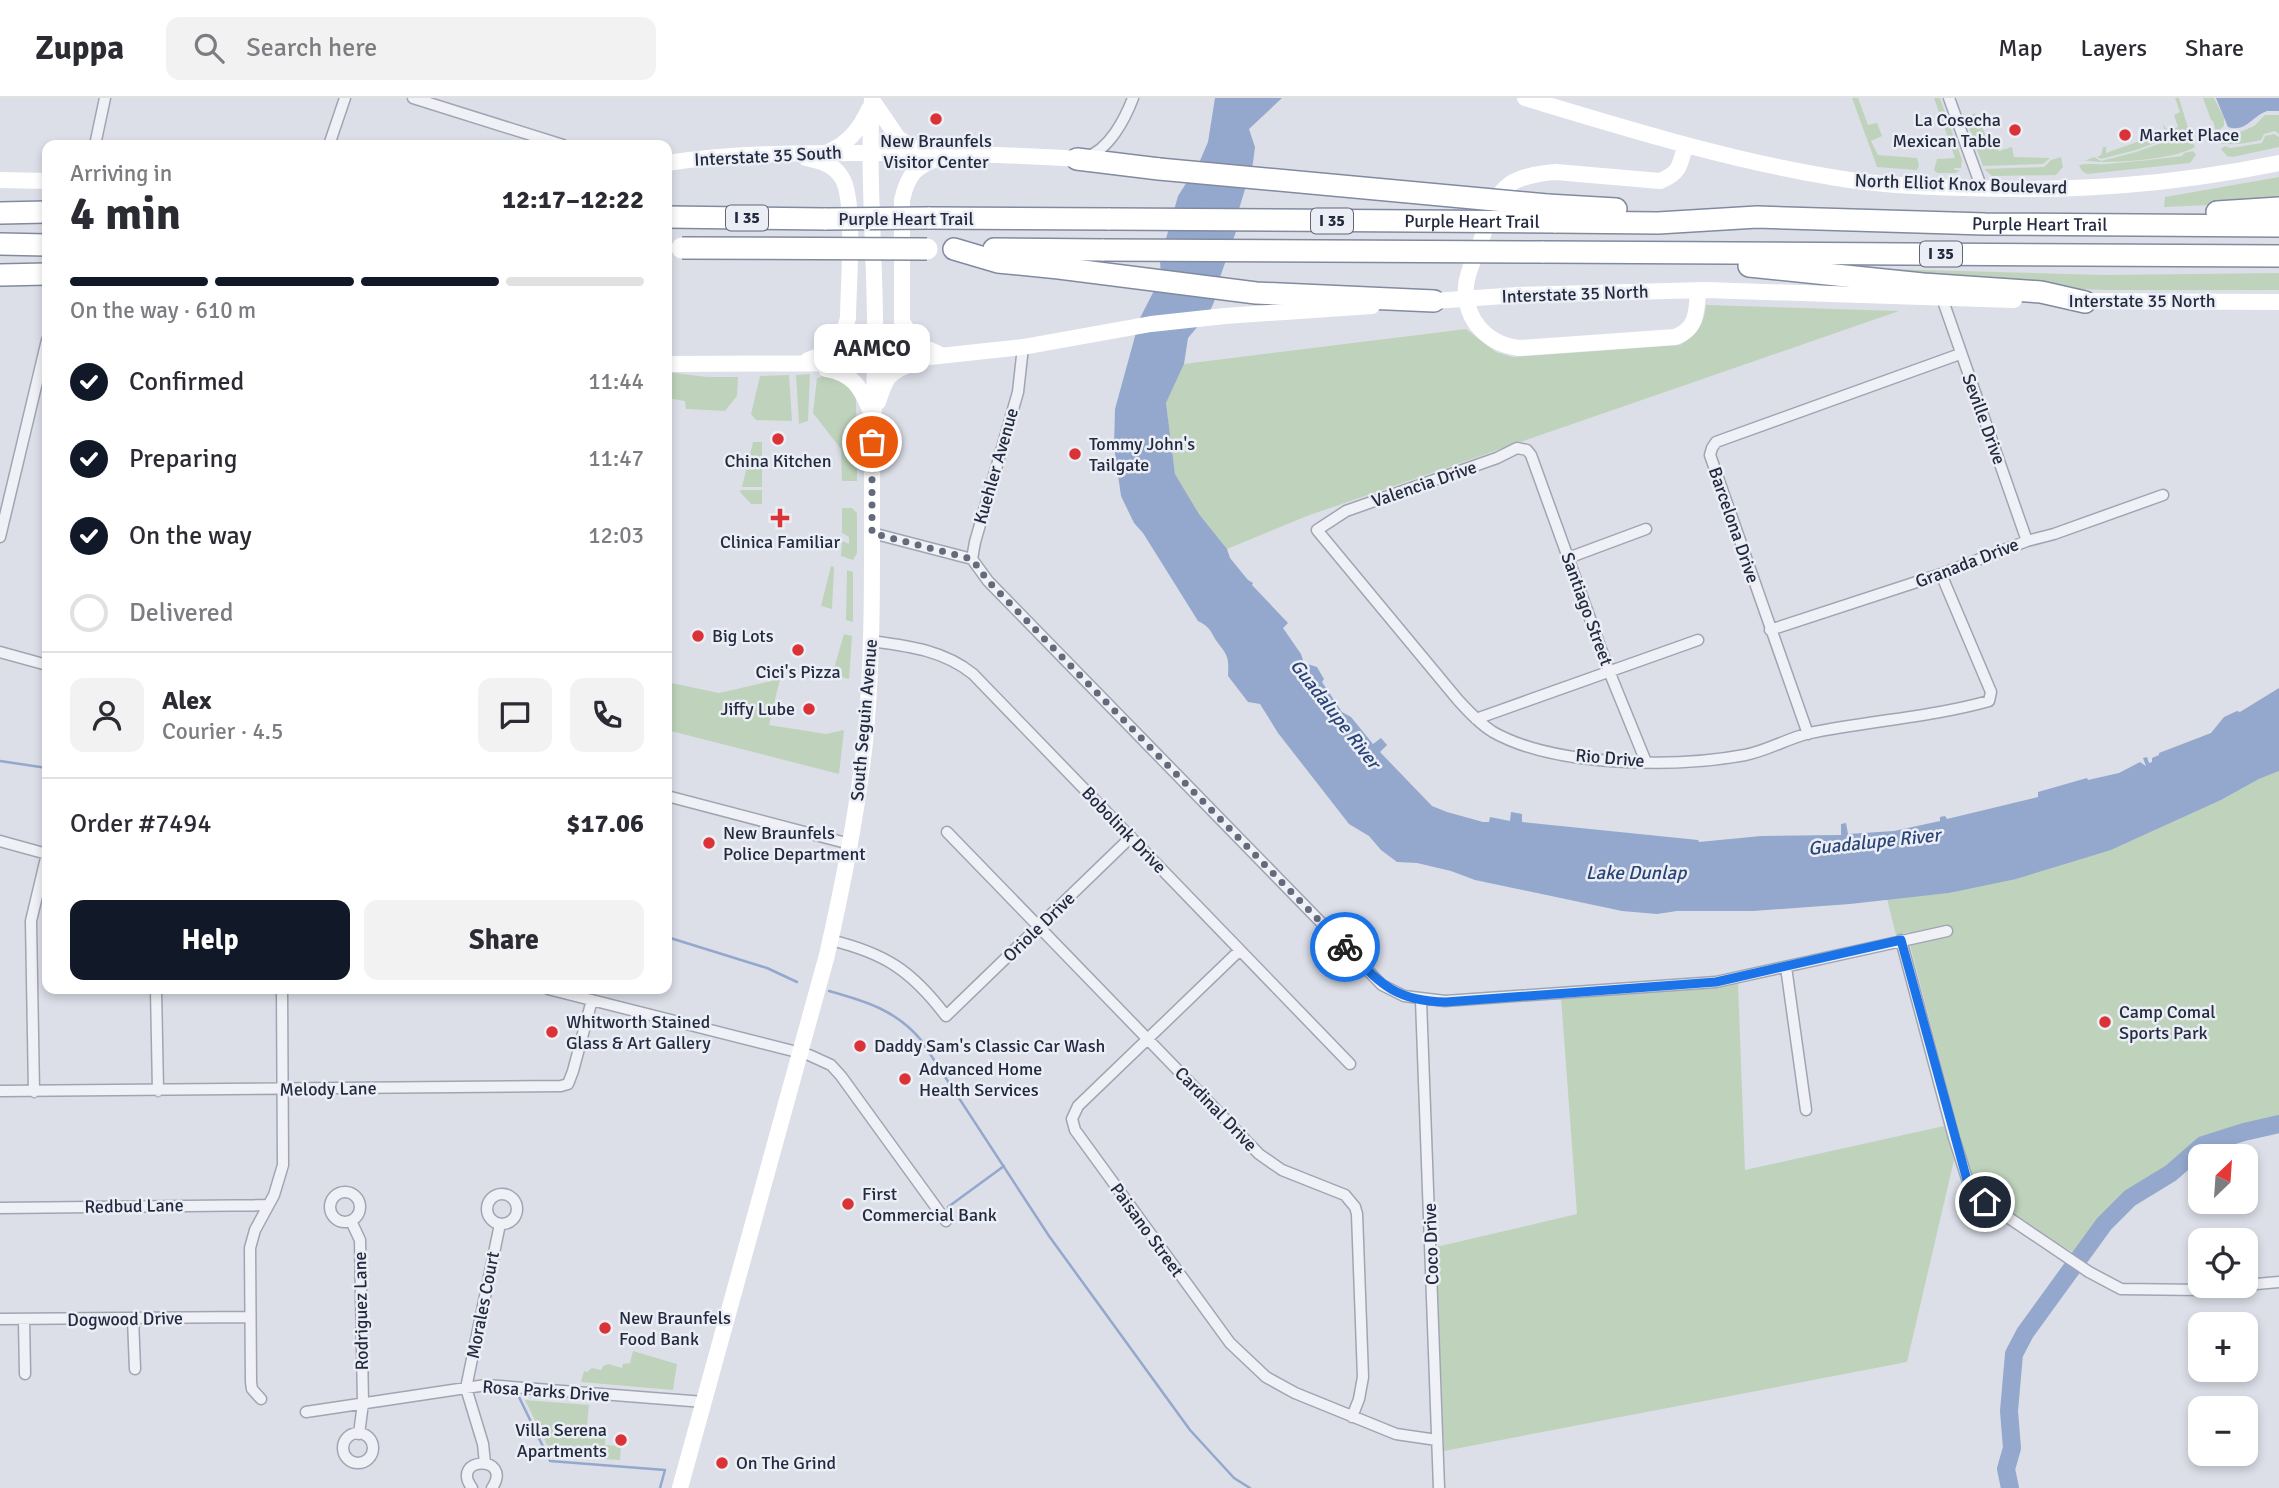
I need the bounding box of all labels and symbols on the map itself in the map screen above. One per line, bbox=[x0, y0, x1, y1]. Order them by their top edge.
place label: La Cosecha Mexican Table bbox=[1893, 109, 2001, 152]
marker: New Braunfels Visitor Center bbox=[928, 111, 944, 127]
marker: La Cosecha Mexican Table bbox=[2007, 122, 2023, 138]
place label: Market Place bbox=[2139, 124, 2239, 146]
marker: Market Place bbox=[2117, 127, 2133, 143]
place label: New Braunfels Visitor Center bbox=[880, 130, 992, 173]
street label: Interstate 35 South bbox=[694, 141, 842, 171]
street label: North Elliot Knox Boulevard bbox=[1854, 169, 2068, 199]
road number: I 35 bbox=[726, 206, 768, 230]
street label: Purple Heart Trail bbox=[838, 208, 974, 230]
road number: I 35 bbox=[1311, 209, 1353, 234]
street label: Purple Heart Trail bbox=[1404, 210, 1540, 233]
street label: Purple Heart Trail bbox=[1972, 213, 2108, 236]
road number: I 35 bbox=[1920, 242, 1962, 266]
street label: Interstate 35 North bbox=[1501, 280, 1649, 308]
street label: Interstate 35 North bbox=[2068, 290, 2216, 312]
callout: AAMCO bbox=[814, 323, 930, 372]
street label: Seville Drive bbox=[1957, 371, 2011, 467]
street label: Kuehler Avenue bbox=[969, 405, 1023, 527]
pin bbox=[842, 412, 902, 472]
marker: China Kitchen bbox=[770, 431, 786, 447]
place label: Tommy John's Tailgate bbox=[1089, 433, 1195, 476]
marker: Tommy John's Tailgate bbox=[1067, 446, 1083, 462]
place label: China Kitchen bbox=[724, 450, 832, 472]
street label: Valencia Drive bbox=[1369, 456, 1479, 512]
street label: Barcelona Drive bbox=[1704, 464, 1764, 586]
marker: Clinica Familiar bbox=[770, 508, 790, 528]
place label: Clinica Familiar bbox=[720, 531, 840, 553]
street label: Granada Drive bbox=[1912, 533, 2022, 593]
street label: Santiago Street bbox=[1556, 549, 1618, 669]
place label: Big Lots bbox=[712, 625, 774, 647]
marker: Big Lots bbox=[690, 628, 706, 644]
street label: South Seguin Avenue bbox=[846, 638, 882, 802]
marker: Cici's Pizza bbox=[790, 642, 806, 658]
water label: Guadalupe River bbox=[1285, 654, 1387, 776]
place label: Cici's Pizza bbox=[755, 661, 841, 683]
place label: Jiffy Lube bbox=[720, 698, 795, 720]
marker: Jiffy Lube bbox=[801, 701, 817, 717]
street label: Rio Drive bbox=[1575, 744, 1645, 772]
street label: Bobolink Drive bbox=[1077, 782, 1171, 878]
place label: New Braunfels Police Department bbox=[723, 822, 866, 865]
water label: Guadalupe River bbox=[1807, 823, 1944, 861]
marker: New Braunfels Police Department bbox=[701, 835, 717, 851]
water label: Lake Dunlap bbox=[1586, 861, 1687, 885]
street label: Oriole Drive bbox=[998, 887, 1080, 967]
courier bbox=[1310, 912, 1380, 982]
place label: Camp Comal Sports Park bbox=[2119, 1001, 2216, 1044]
place label: Whitworth Stained Glass & Art Gallery bbox=[566, 1011, 711, 1054]
marker: Camp Comal Sports Park bbox=[2097, 1014, 2113, 1030]
marker: Whitworth Stained Glass & Art Gallery bbox=[544, 1024, 560, 1040]
place label: Daddy Sam's Classic Car Wash bbox=[874, 1035, 1105, 1057]
marker: Daddy Sam's Classic Car Wash bbox=[852, 1038, 868, 1054]
place label: Advanced Home Health Services bbox=[919, 1058, 1042, 1101]
street label: Cardinal Drive bbox=[1170, 1062, 1262, 1156]
marker: Advanced Home Health Services bbox=[897, 1071, 913, 1087]
street label: Melody Lane bbox=[279, 1077, 377, 1101]
north arrow bbox=[2188, 1144, 2258, 1214]
pin bbox=[1955, 1172, 2015, 1232]
street label: Paisano Street bbox=[1106, 1179, 1188, 1281]
place label: First Commercial Bank bbox=[862, 1183, 997, 1226]
street label: Redbud Lane bbox=[84, 1194, 184, 1218]
marker: First Commercial Bank bbox=[840, 1196, 856, 1212]
street label: Coco Drive bbox=[1419, 1203, 1443, 1285]
street label: Morales Court bbox=[462, 1250, 504, 1360]
street label: Rodriguez Lane bbox=[349, 1251, 373, 1371]
street label: Dogwood Drive bbox=[67, 1307, 183, 1331]
place label: New Braunfels Food Bank bbox=[619, 1307, 731, 1350]
marker: New Braunfels Food Bank bbox=[597, 1320, 613, 1336]
street label: Rosa Parks Drive bbox=[482, 1376, 610, 1406]
place label: Villa Serena Apartments bbox=[515, 1419, 607, 1462]
marker: Villa Serena Apartments bbox=[613, 1432, 629, 1448]
place label: On The Grind bbox=[736, 1452, 836, 1474]
marker: On The Grind bbox=[714, 1455, 730, 1471]

